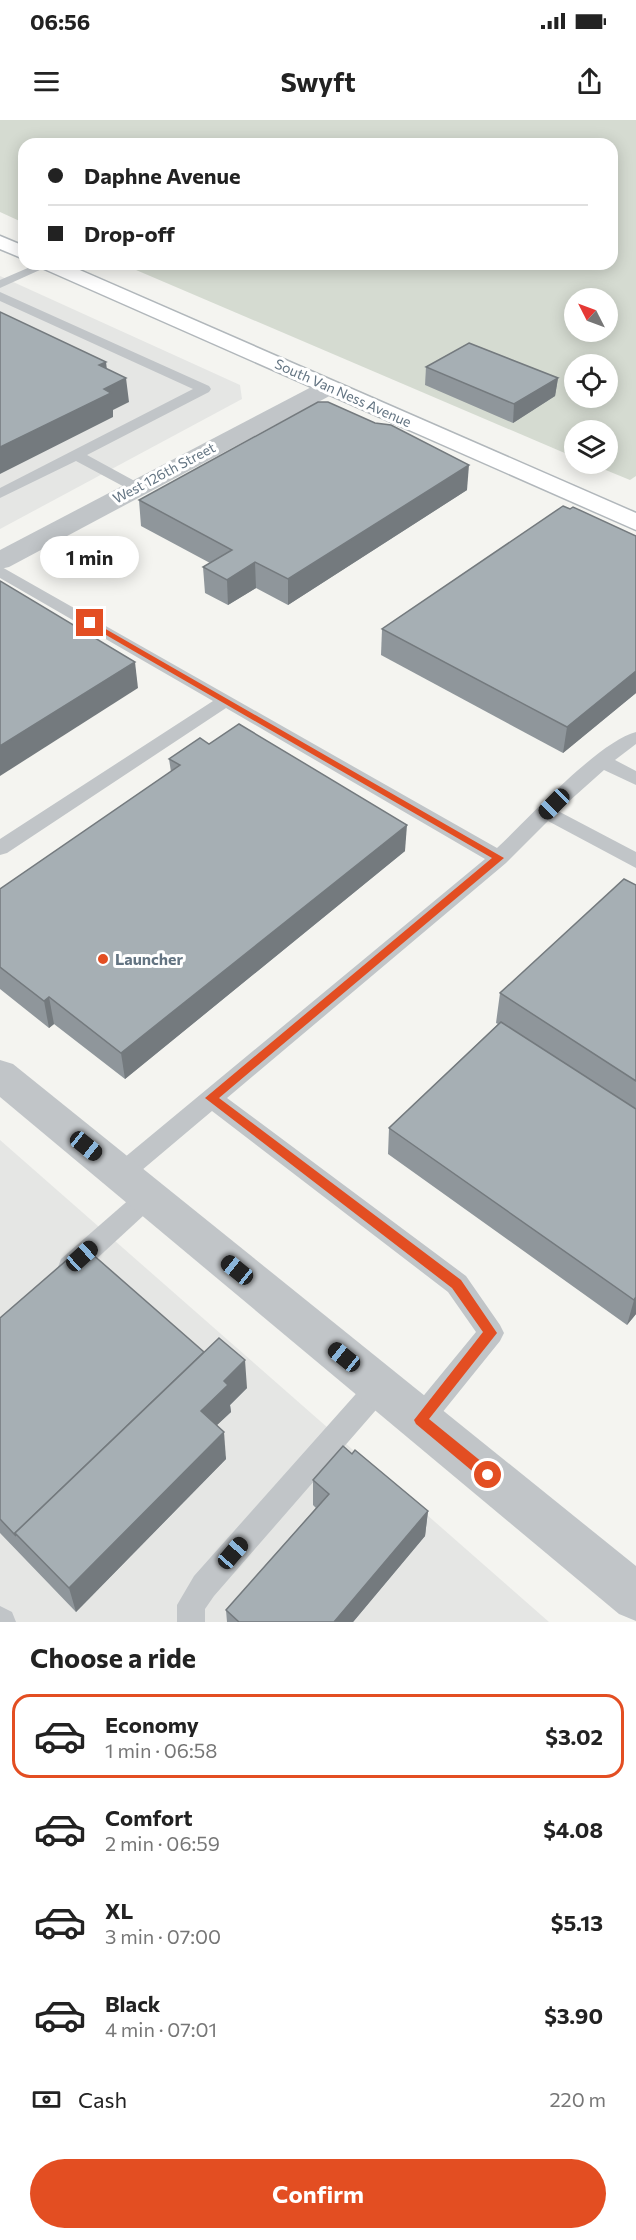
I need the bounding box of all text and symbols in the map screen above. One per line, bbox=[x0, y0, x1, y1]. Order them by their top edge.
text: 06:56 bbox=[30, 8, 90, 35]
icon: menu bbox=[30, 65, 63, 98]
text: Swyft bbox=[280, 65, 356, 98]
icon: share bbox=[573, 65, 606, 98]
text: Daphne Avenue bbox=[84, 162, 241, 189]
text: Drop-off bbox=[84, 220, 175, 247]
north arrow bbox=[564, 288, 618, 342]
map controls bbox=[564, 288, 618, 474]
button: locate bbox=[564, 354, 618, 408]
street label: South Van Ness Avenue bbox=[272, 355, 414, 430]
button: layers bbox=[564, 420, 618, 474]
street label: West 126th Street bbox=[110, 438, 218, 507]
callout: 1 min bbox=[40, 536, 140, 578]
text: 1 min bbox=[66, 545, 113, 569]
route end bbox=[76, 609, 103, 636]
car bbox=[535, 785, 573, 823]
place label: Launcher bbox=[115, 949, 184, 968]
marker: Launcher bbox=[96, 952, 110, 966]
car bbox=[66, 1128, 106, 1164]
car bbox=[63, 1237, 101, 1275]
car bbox=[217, 1252, 257, 1288]
car bbox=[324, 1339, 364, 1375]
route start bbox=[474, 1461, 501, 1488]
car bbox=[214, 1534, 252, 1572]
text: Choose a ride bbox=[30, 1641, 196, 1674]
icon: car bbox=[33, 1709, 87, 1763]
text: Economy bbox=[105, 1711, 199, 1738]
text: $3.02 bbox=[545, 1723, 603, 1750]
text: 1 min · 06:58 bbox=[105, 1738, 217, 1762]
icon: car bbox=[33, 1802, 87, 1856]
text: Comfort bbox=[105, 1804, 193, 1831]
text: $4.08 bbox=[543, 1816, 603, 1843]
text: 2 min · 06:59 bbox=[105, 1831, 220, 1855]
icon: car bbox=[33, 1895, 87, 1949]
text: XL bbox=[105, 1897, 133, 1924]
text: $5.13 bbox=[551, 1909, 603, 1936]
text: 3 min · 07:00 bbox=[105, 1924, 221, 1948]
icon: car bbox=[33, 1988, 87, 2042]
text: Black bbox=[105, 1990, 160, 2017]
text: $3.90 bbox=[544, 2002, 603, 2029]
text: 4 min · 07:01 bbox=[105, 2017, 217, 2041]
icon: cash bbox=[30, 2083, 63, 2116]
text: Cash bbox=[78, 2086, 127, 2113]
text: 220 m bbox=[550, 2087, 606, 2111]
button: Confirm bbox=[30, 2159, 606, 2228]

